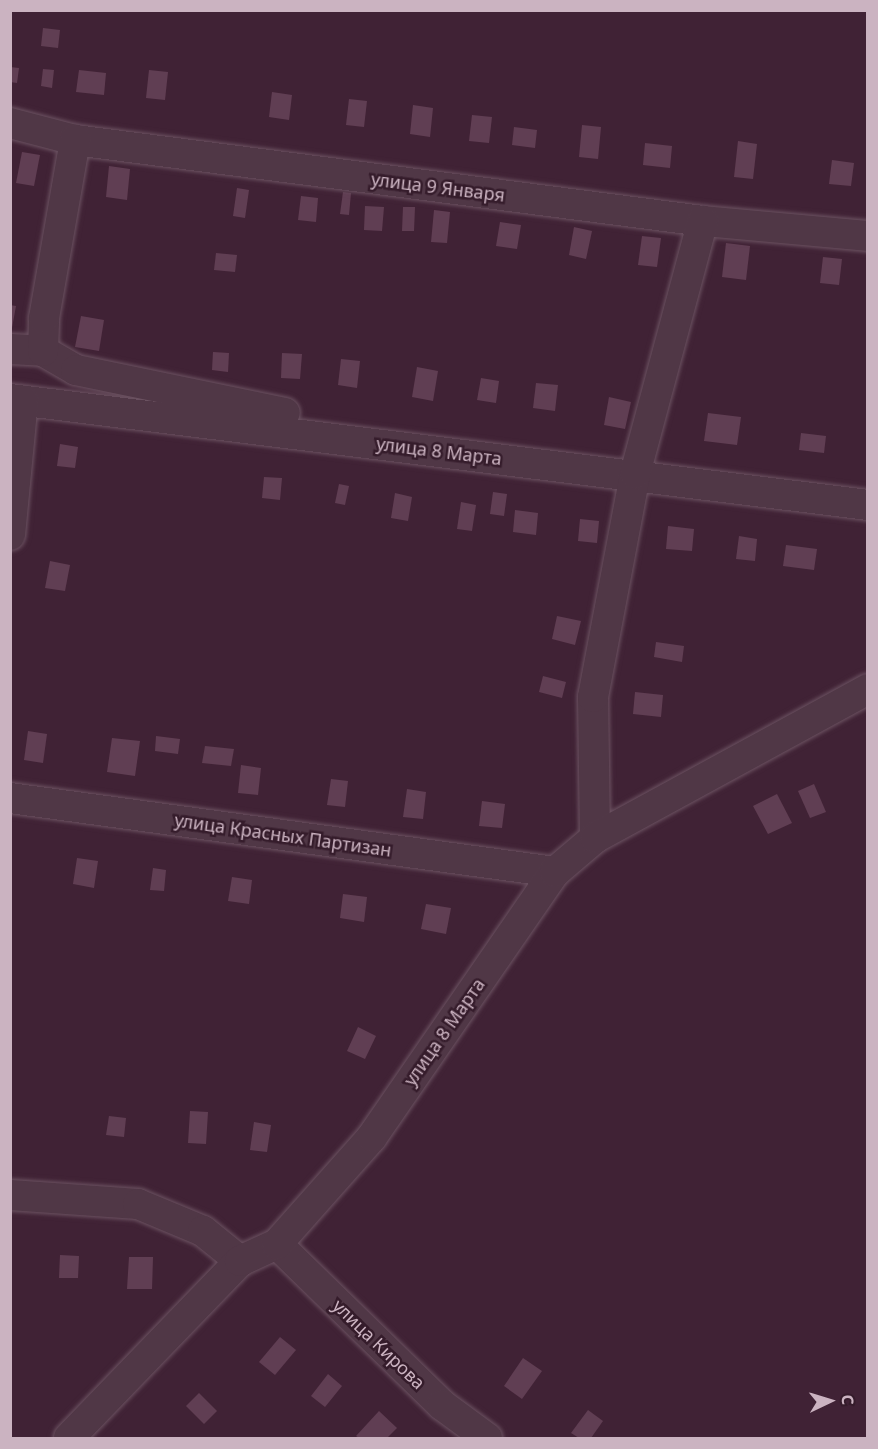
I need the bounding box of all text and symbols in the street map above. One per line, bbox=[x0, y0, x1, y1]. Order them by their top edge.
street label: улица 9 Января bbox=[370, 168, 506, 206]
street label: улица 8 Марта bbox=[375, 433, 503, 469]
street label: улица Красных Партизан bbox=[173, 809, 393, 861]
street label: улица 8 Марта bbox=[399, 974, 489, 1090]
street label: улица Кирова bbox=[328, 1295, 430, 1393]
north arrow bbox=[800, 1371, 860, 1431]
text: С bbox=[837, 1394, 859, 1406]

